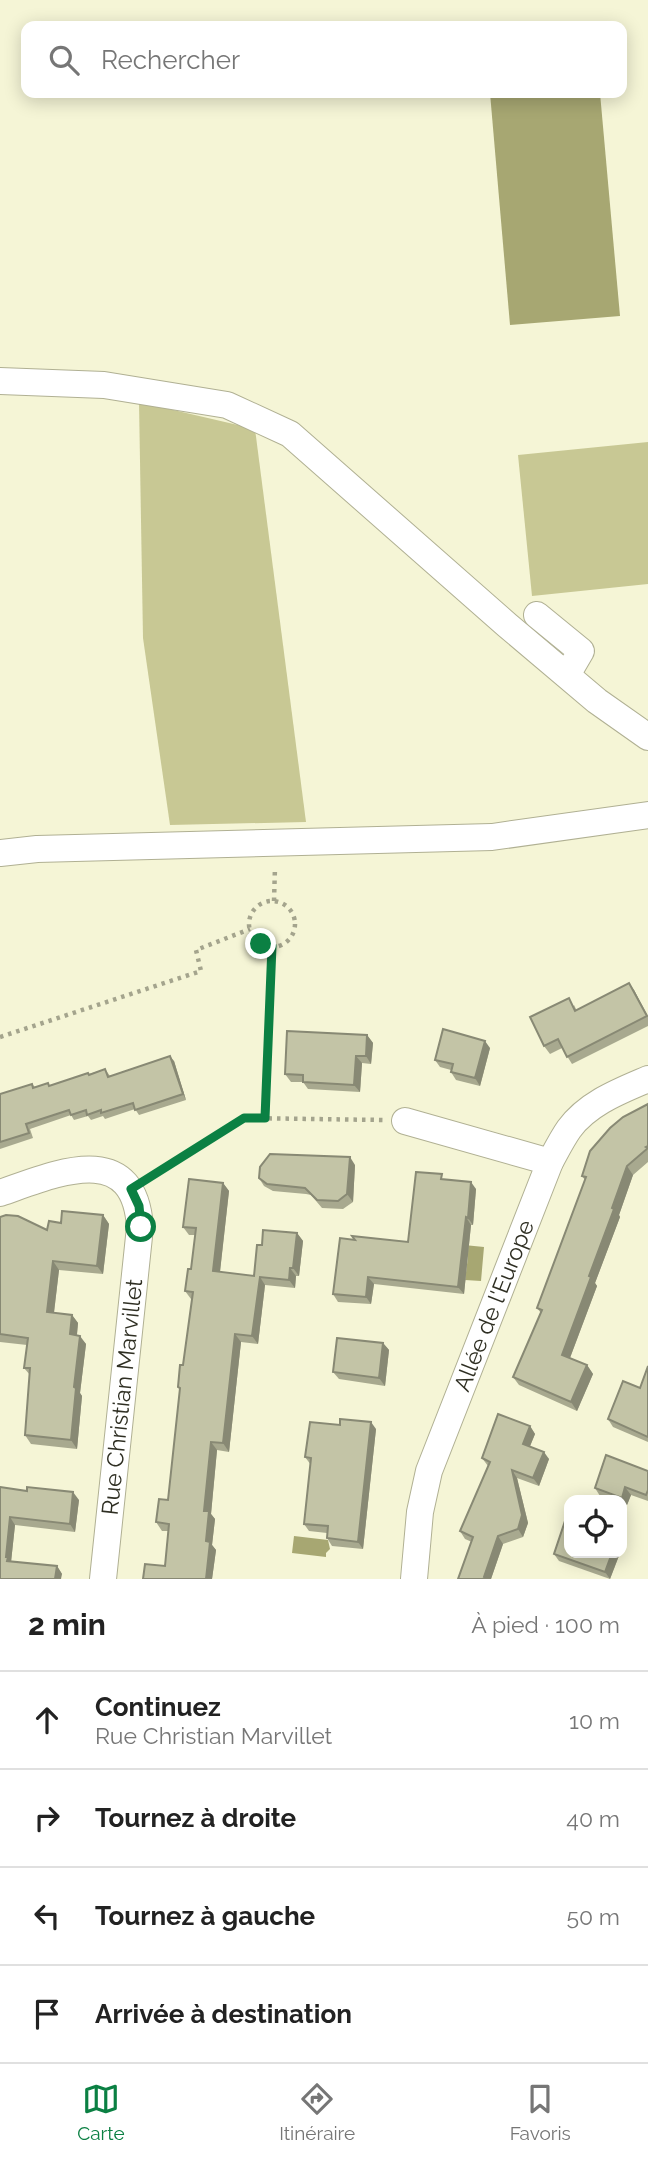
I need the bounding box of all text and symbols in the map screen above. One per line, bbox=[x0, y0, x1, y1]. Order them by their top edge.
search box bbox=[21, 21, 627, 98]
icon: search bbox=[45, 41, 83, 79]
text: Rechercher bbox=[101, 45, 240, 75]
route end bbox=[245, 928, 276, 959]
route start bbox=[125, 1211, 156, 1242]
street label: Allée de l'Europe bbox=[448, 1216, 539, 1395]
street label: Rue Christian Marvillet bbox=[96, 1277, 147, 1516]
map controls bbox=[564, 1495, 627, 1558]
button: locate bbox=[564, 1495, 627, 1558]
text: 2 min bbox=[28, 1607, 106, 1642]
text: À pied · 100 m bbox=[471, 1611, 620, 1638]
text: Continuez bbox=[95, 1692, 221, 1722]
icon: ahead bbox=[28, 1701, 66, 1739]
text: 10 m bbox=[569, 1707, 620, 1734]
text: Rue Christian Marvillet bbox=[95, 1722, 332, 1749]
icon: right bbox=[28, 1799, 66, 1837]
text: Tournez à droite bbox=[95, 1803, 296, 1833]
text: 40 m bbox=[566, 1805, 620, 1832]
icon: left bbox=[28, 1897, 66, 1935]
text: Tournez à gauche bbox=[95, 1901, 315, 1931]
text: 50 m bbox=[566, 1903, 620, 1930]
icon: arrive bbox=[28, 1995, 66, 2033]
text: Arrivée à destination bbox=[95, 1999, 352, 2029]
tab: Carte bbox=[77, 2080, 125, 2144]
tab: Itinéraire bbox=[279, 2080, 355, 2144]
tab: Favoris bbox=[510, 2080, 571, 2144]

